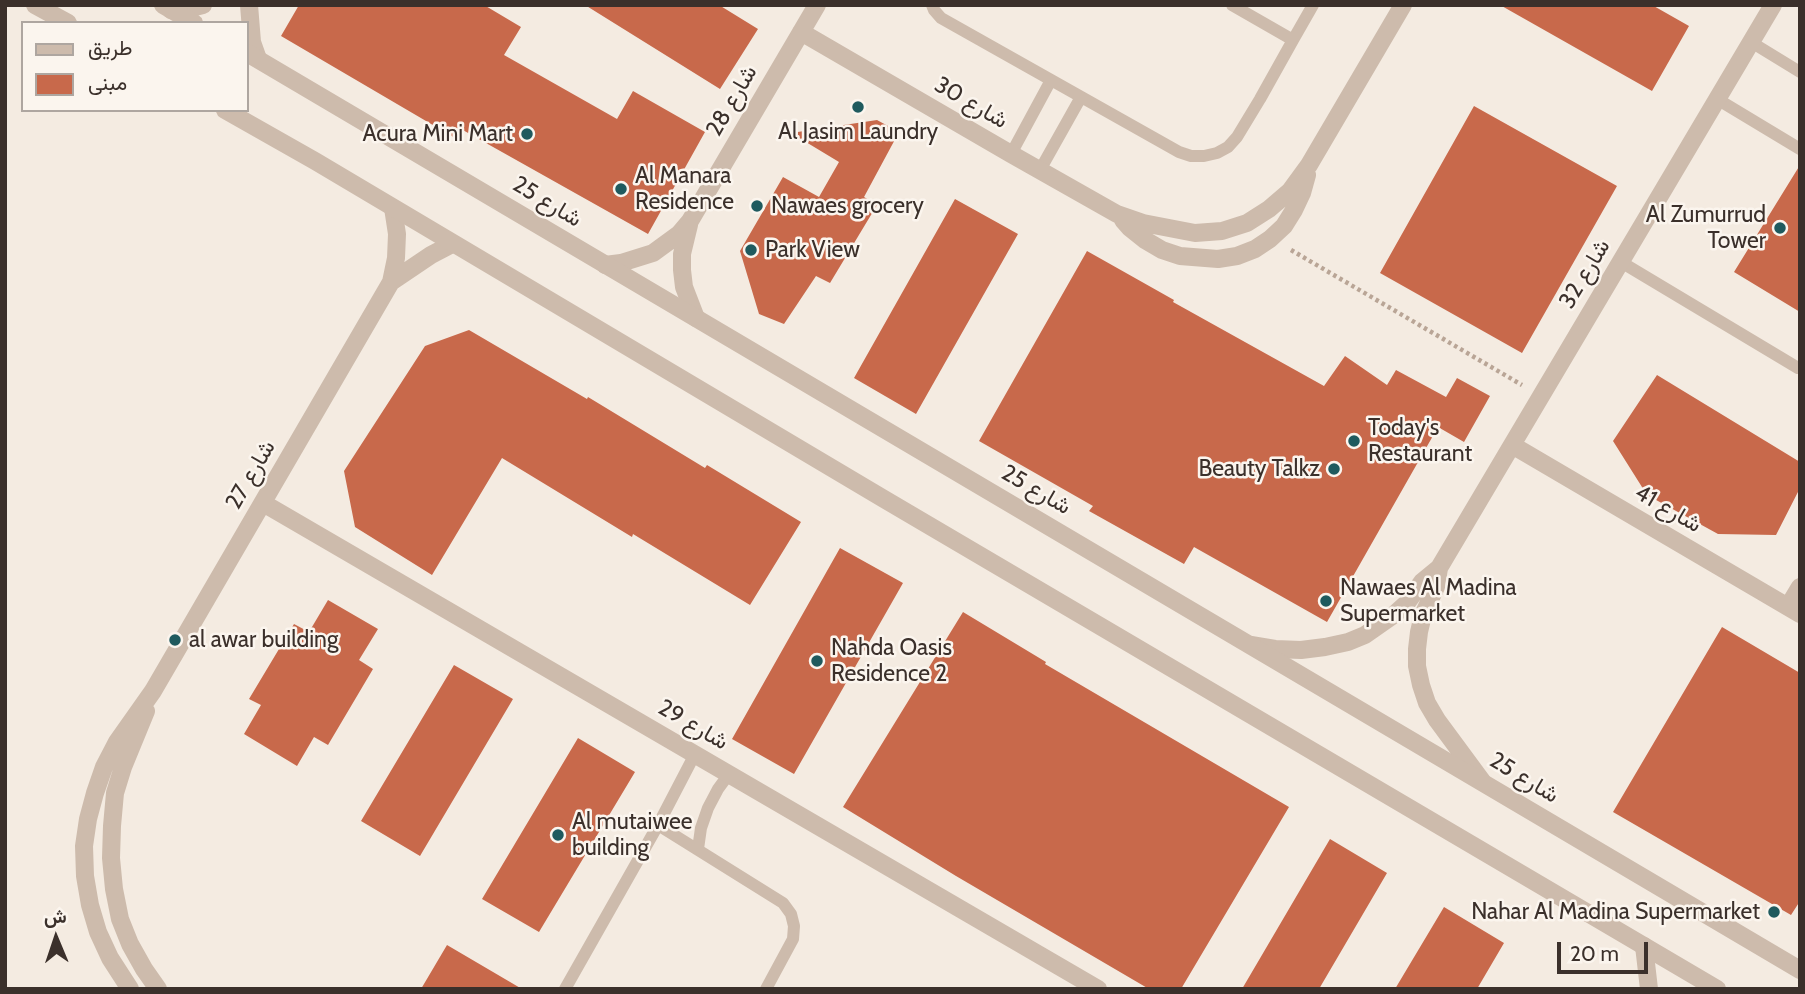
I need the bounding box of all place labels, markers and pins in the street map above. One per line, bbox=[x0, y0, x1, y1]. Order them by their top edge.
marker: Al Jasim Laundry bbox=[850, 99, 866, 115]
place label: Al Jasim Laundry bbox=[778, 118, 938, 146]
place label: Acura Mini Mart bbox=[362, 120, 513, 148]
marker: Acura Mini Mart bbox=[519, 126, 535, 142]
place label: Al Manara Residence bbox=[635, 162, 734, 216]
marker: Al Manara Residence bbox=[613, 181, 629, 197]
place label: Nawaes grocery bbox=[771, 192, 924, 220]
marker: Nawaes grocery bbox=[749, 198, 765, 214]
place label: Al Zumurrud Tower bbox=[1646, 201, 1766, 255]
marker: Al Zumurrud Tower bbox=[1772, 220, 1788, 236]
place label: Park View bbox=[765, 236, 860, 264]
marker: Park View bbox=[743, 242, 759, 258]
place label: Today's Restaurant bbox=[1368, 414, 1472, 468]
marker: Today's Restaurant bbox=[1346, 433, 1362, 449]
place label: Beauty Talkz bbox=[1198, 455, 1320, 483]
marker: Beauty Talkz bbox=[1326, 461, 1342, 477]
place label: Nawaes Al Madina Supermarket bbox=[1340, 574, 1517, 628]
marker: Nawaes Al Madina Supermarket bbox=[1318, 593, 1334, 609]
place label: al awar building bbox=[189, 626, 338, 654]
marker: al awar building bbox=[167, 632, 183, 648]
place label: Nahda Oasis Residence 2 bbox=[831, 634, 952, 688]
marker: Nahda Oasis Residence 2 bbox=[809, 653, 825, 669]
place label: Al mutaiwee building bbox=[572, 808, 693, 862]
marker: Al mutaiwee building bbox=[550, 827, 566, 843]
place label: Nahar Al Madina Supermarket bbox=[1471, 898, 1760, 926]
marker: Nahar Al Madina Supermarket bbox=[1766, 904, 1782, 920]

